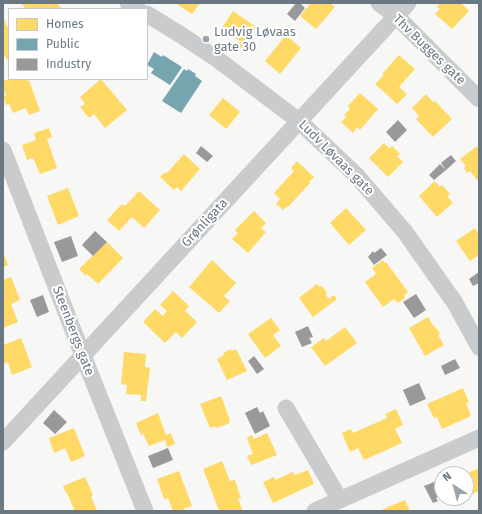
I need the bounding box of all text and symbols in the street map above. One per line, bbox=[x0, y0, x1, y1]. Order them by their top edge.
legend bbox=[8, 8, 148, 80]
street label: Thv Bugges gate bbox=[390, 12, 468, 88]
text: Homes bbox=[46, 17, 84, 31]
place label: Ludvig Løvaas gate 30 bbox=[214, 24, 296, 55]
marker: Ludvig Løvaas gate 30 bbox=[201, 34, 211, 44]
text: Public bbox=[46, 37, 79, 51]
text: Industry bbox=[46, 57, 91, 71]
street label: Ludv Løvaas gate bbox=[295, 117, 377, 199]
street label: Grønligata bbox=[179, 195, 231, 251]
street label: Steenbergs gate bbox=[49, 284, 97, 378]
north arrow bbox=[434, 466, 474, 506]
text: N bbox=[440, 469, 454, 484]

